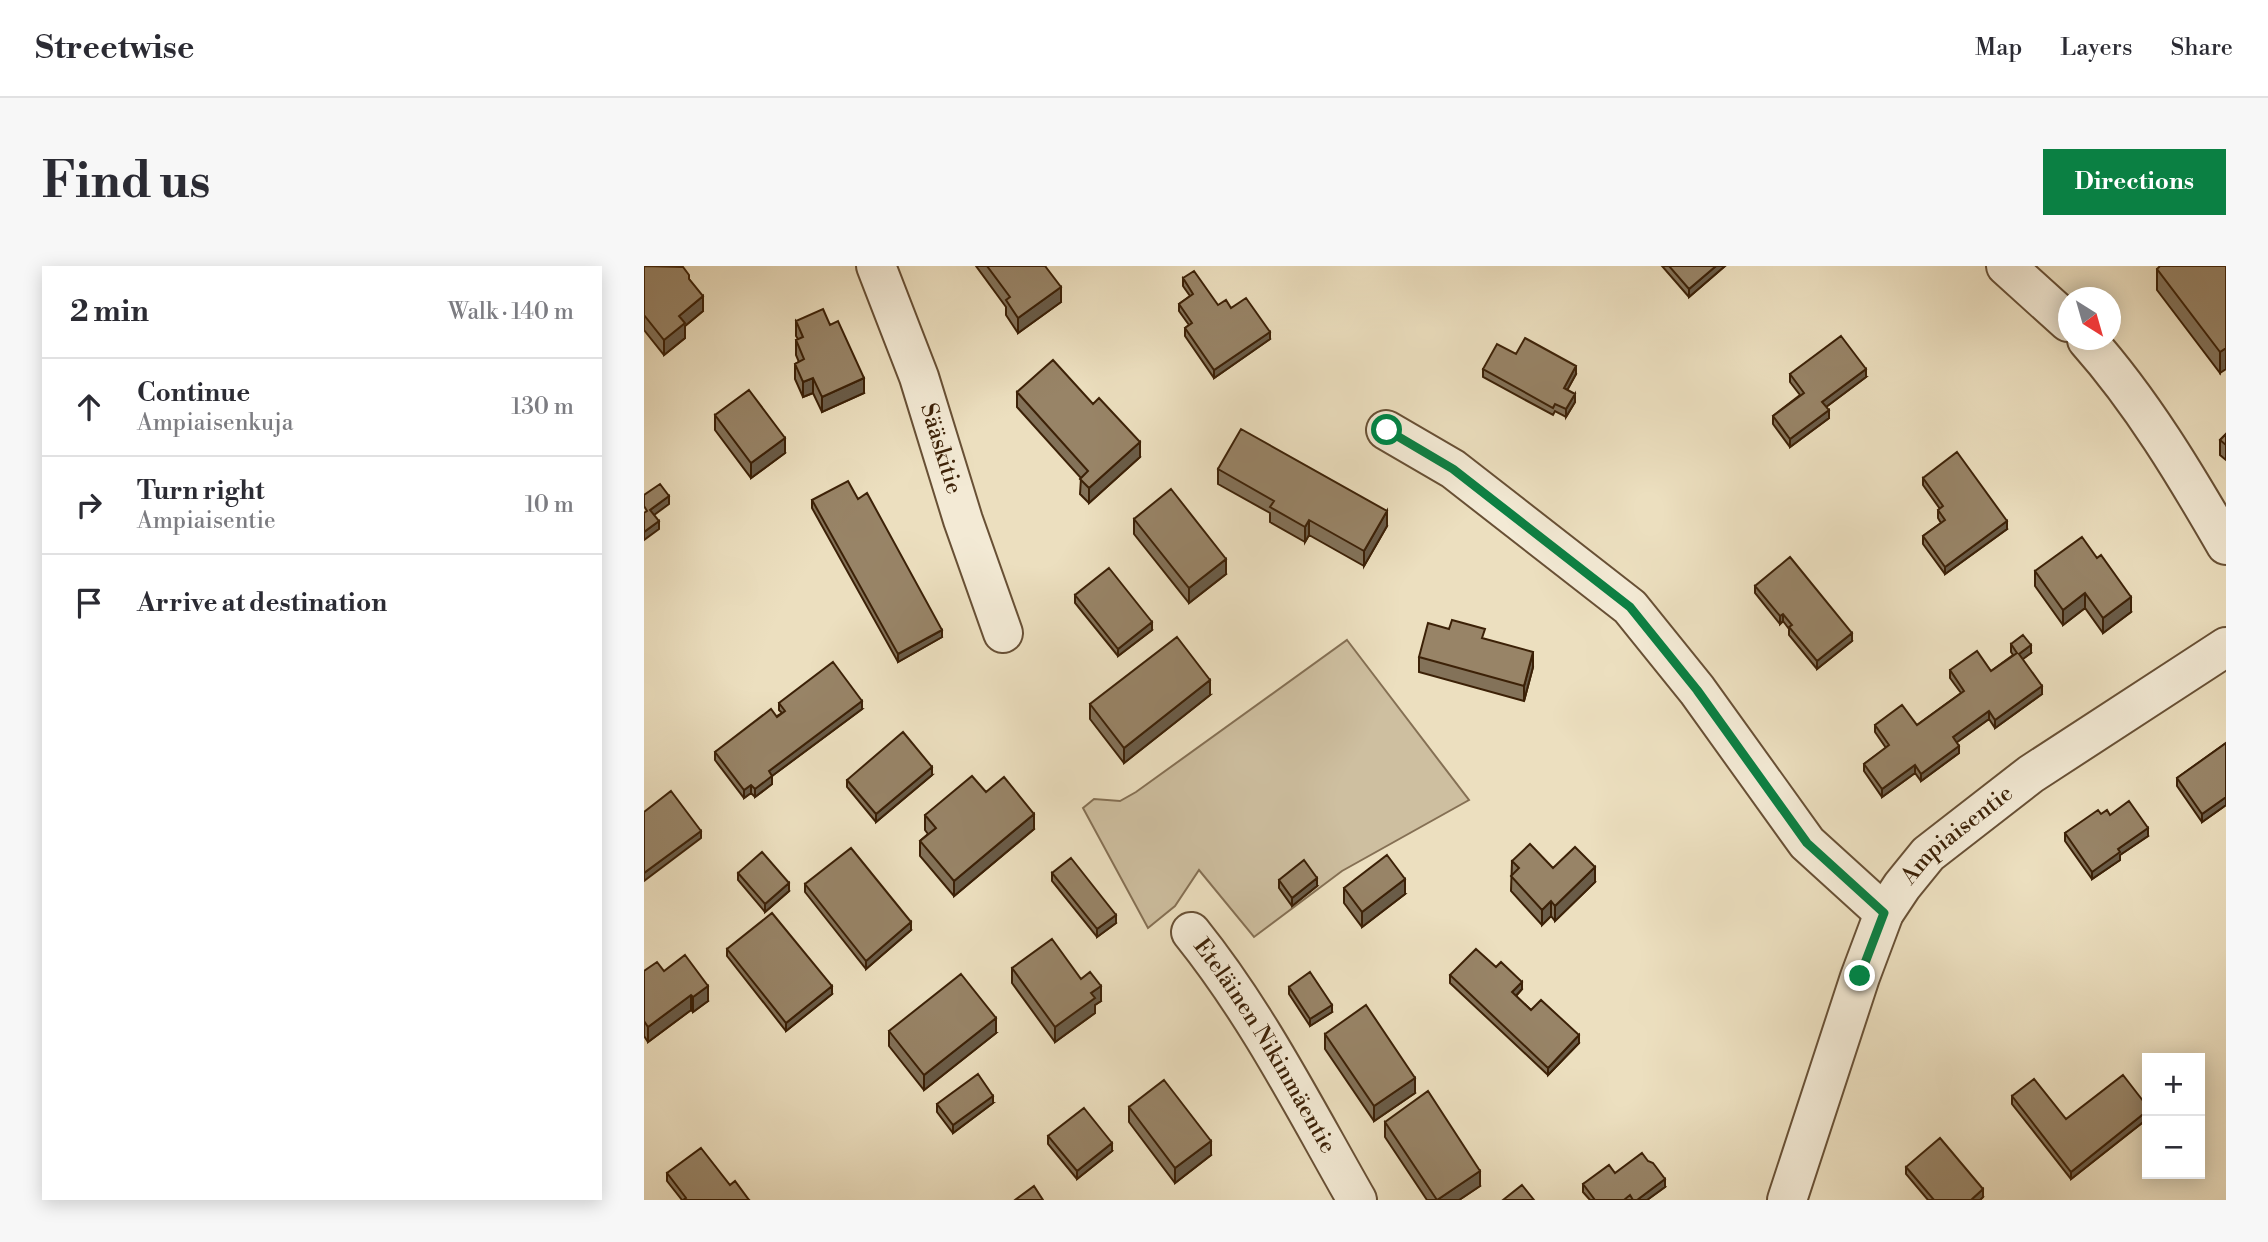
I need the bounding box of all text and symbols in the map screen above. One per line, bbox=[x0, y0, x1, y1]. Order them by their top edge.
text: Streetwise bbox=[35, 28, 195, 69]
text: Map bbox=[1975, 33, 2022, 63]
text: Layers bbox=[2060, 33, 2132, 63]
text: Share bbox=[2170, 33, 2233, 63]
button: Directions bbox=[2043, 149, 2226, 215]
text: Find us bbox=[42, 152, 211, 213]
north arrow bbox=[2058, 287, 2121, 350]
text: 2 min bbox=[70, 293, 149, 331]
text: Walk · 140 m bbox=[448, 298, 574, 326]
text: Continue bbox=[137, 377, 250, 409]
icon: ahead bbox=[70, 388, 108, 426]
text: 130 m bbox=[511, 393, 574, 421]
street label: Sääskitie bbox=[914, 400, 968, 497]
text: Ampiaisenkuja bbox=[137, 409, 293, 437]
route start bbox=[1371, 414, 1402, 445]
text: Turn right bbox=[137, 475, 265, 507]
icon: right bbox=[70, 486, 108, 524]
text: 10 m bbox=[525, 491, 574, 519]
text: Ampiaisentie bbox=[137, 507, 276, 535]
icon: arrive bbox=[70, 584, 108, 622]
text: Arrive at destination bbox=[137, 587, 387, 619]
street label: Ampiaisentie bbox=[1894, 779, 2018, 891]
street label: Eteläinen Nikinmäentie bbox=[1187, 933, 1342, 1158]
route end bbox=[1844, 960, 1875, 991]
map controls bbox=[2142, 1053, 2205, 1179]
button: + bbox=[2142, 1053, 2205, 1116]
button: − bbox=[2142, 1116, 2205, 1179]

